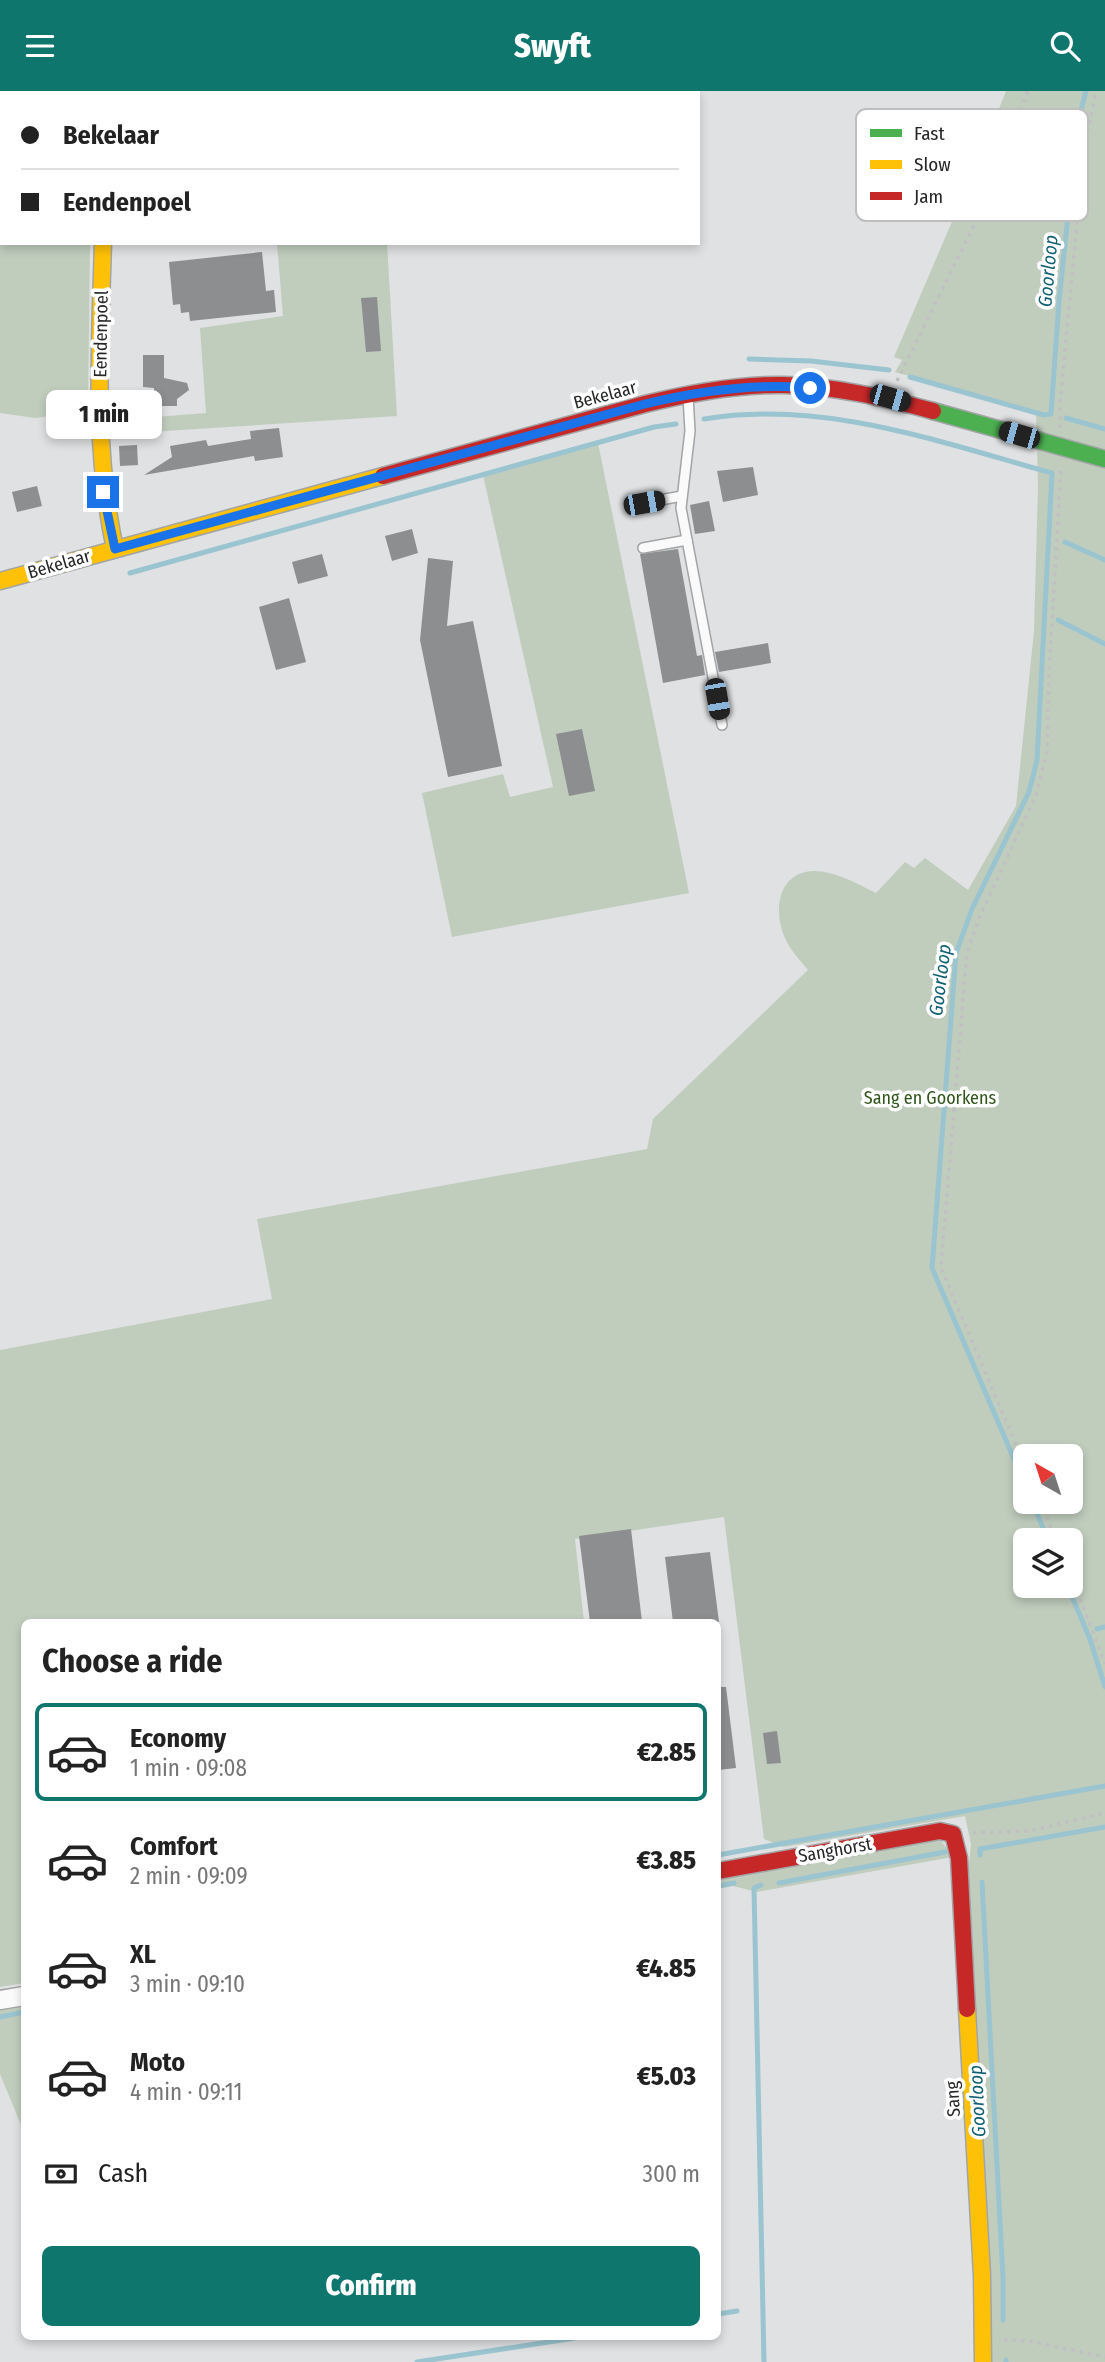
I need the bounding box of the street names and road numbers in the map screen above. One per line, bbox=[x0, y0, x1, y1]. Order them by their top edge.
street label: Eendenpoel bbox=[89, 290, 113, 378]
street label: Bekelaar bbox=[571, 376, 640, 414]
street label: Bekelaar bbox=[25, 544, 94, 583]
street label: Sanghorst bbox=[797, 1833, 874, 1867]
street label: Sang bbox=[941, 2080, 965, 2117]

